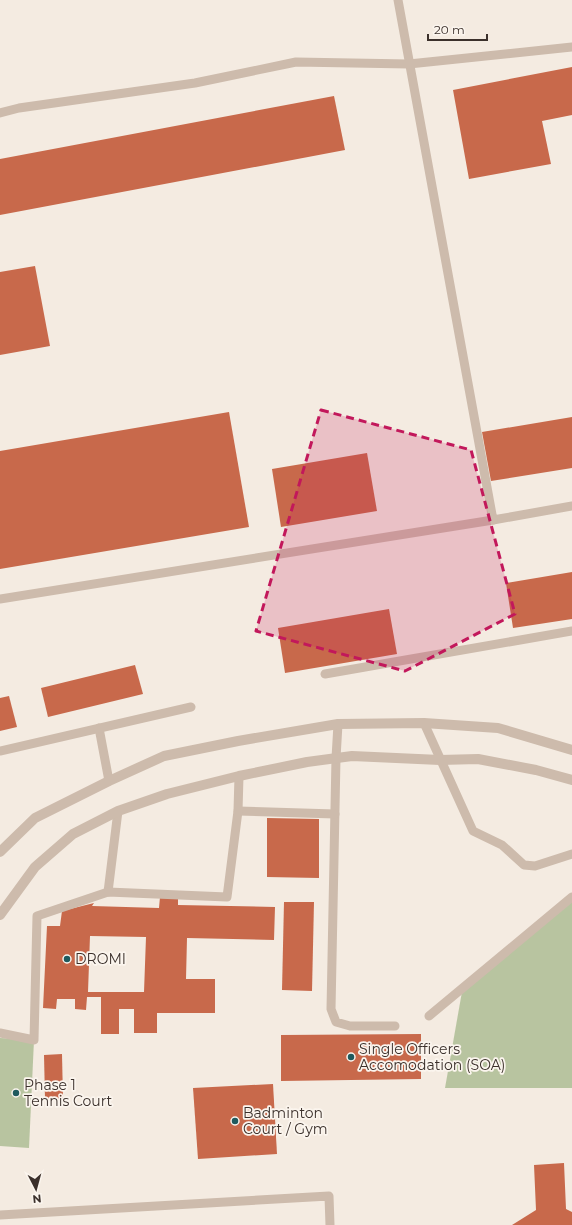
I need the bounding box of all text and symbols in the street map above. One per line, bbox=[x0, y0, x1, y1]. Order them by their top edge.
scale bar bbox=[428, 16, 487, 42]
text: 20 m bbox=[434, 22, 465, 37]
place label: DROMI bbox=[75, 950, 126, 968]
marker: DROMI bbox=[62, 954, 72, 964]
place label: Single Officers Accomodation (SOA) bbox=[359, 1040, 505, 1074]
marker: Single Officers Accomodation (SOA) bbox=[346, 1052, 356, 1062]
place label: Phase 1 Tennis Court bbox=[24, 1076, 113, 1110]
marker: Phase 1 Tennis Court bbox=[11, 1088, 21, 1098]
place label: Badminton Court / Gym bbox=[243, 1104, 328, 1138]
marker: Badminton Court / Gym bbox=[230, 1116, 240, 1126]
north arrow bbox=[16, 1169, 56, 1209]
text: N bbox=[32, 1192, 42, 1206]

